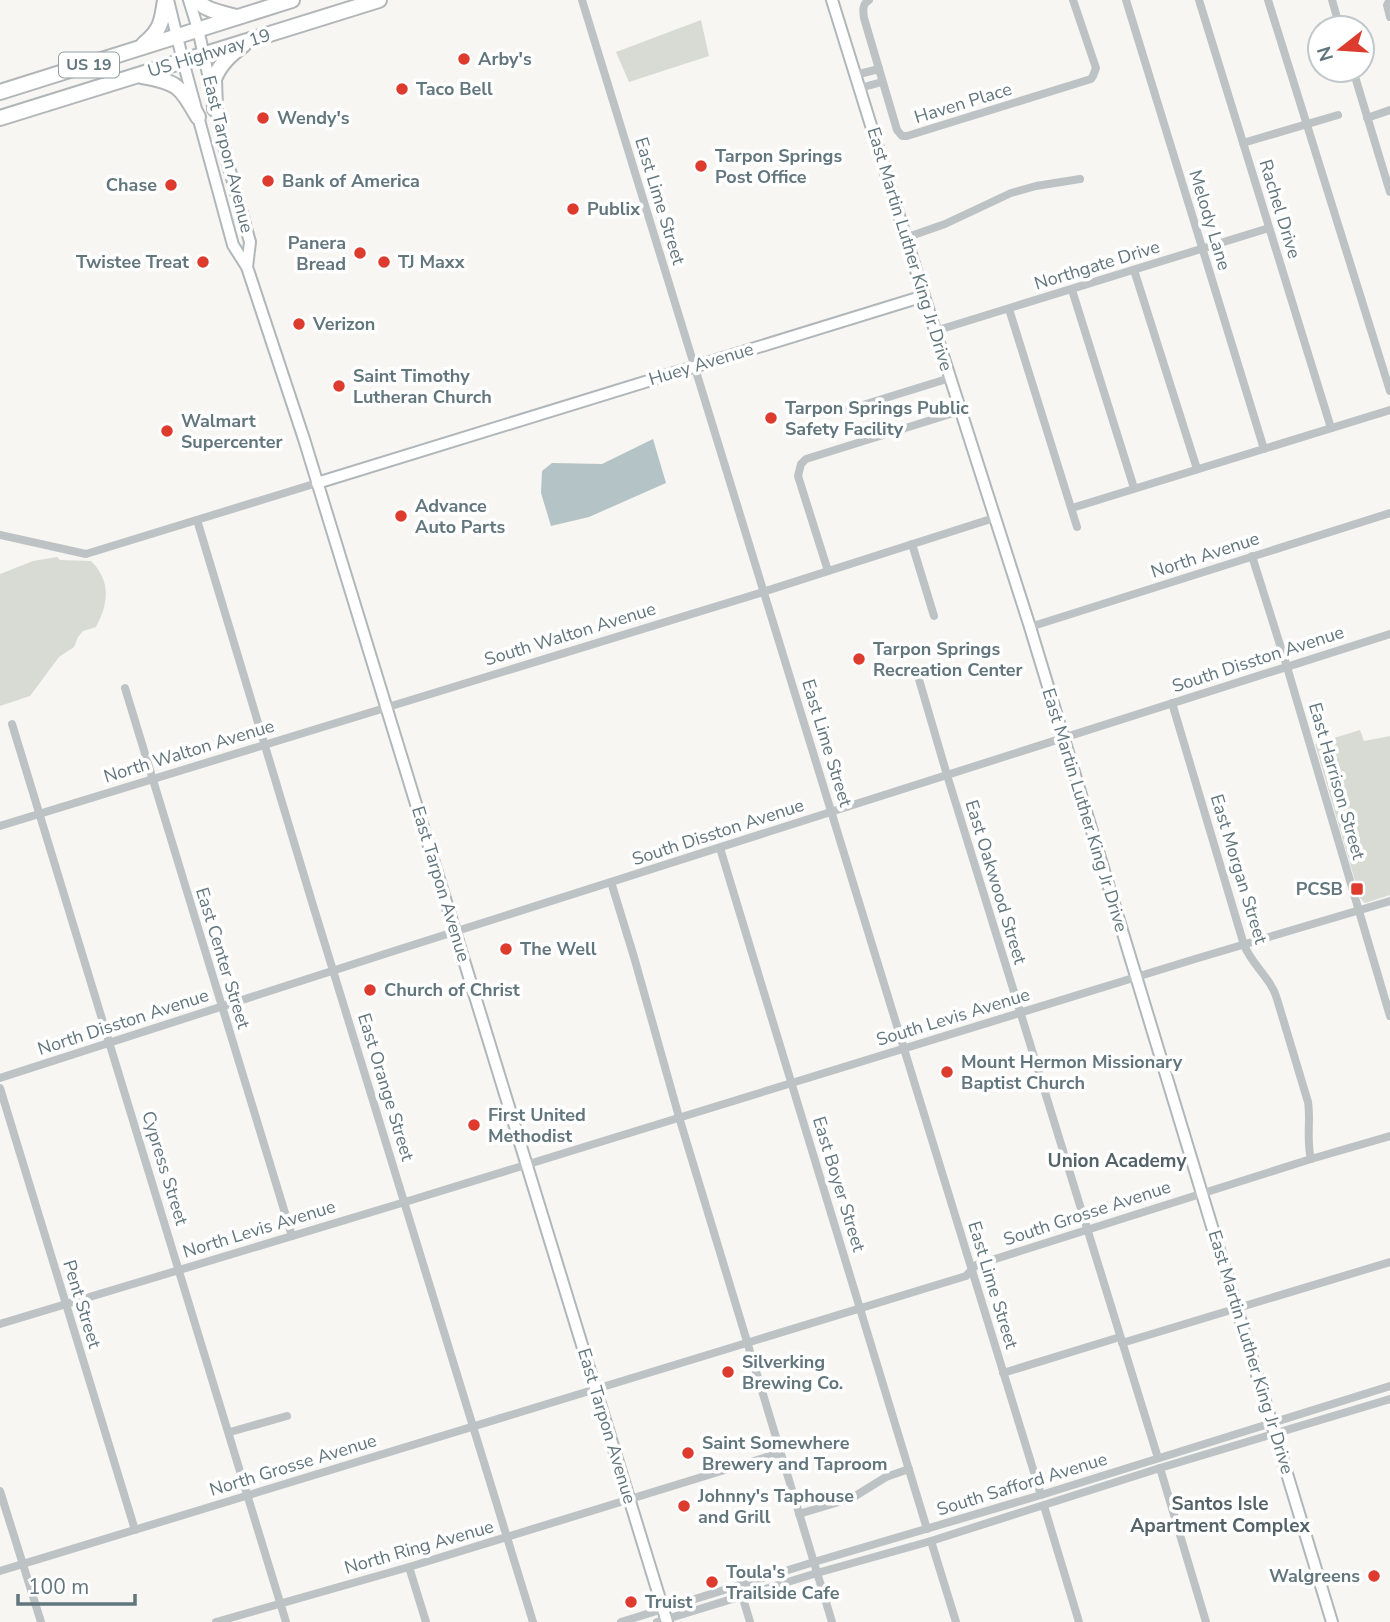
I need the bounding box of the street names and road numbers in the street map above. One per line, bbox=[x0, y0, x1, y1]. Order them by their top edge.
street label: US Highway 19 bbox=[145, 23, 273, 83]
road number: US 19 bbox=[59, 53, 119, 78]
street label: East Tarpon Avenue bbox=[197, 73, 259, 235]
street label: Haven Place bbox=[911, 77, 1015, 129]
street label: East Martin Luther King Jr Drive bbox=[861, 124, 959, 374]
street label: East Lime Street bbox=[629, 134, 691, 268]
street label: Rachel Drive bbox=[1254, 157, 1306, 261]
street label: Melody Lane bbox=[1183, 167, 1237, 273]
street label: Northgate Drive bbox=[1031, 235, 1163, 295]
street label: Huey Avenue bbox=[646, 337, 756, 391]
street label: North Avenue bbox=[1148, 526, 1262, 584]
street label: South Walton Avenue bbox=[481, 596, 659, 672]
street label: South Disston Avenue bbox=[1169, 620, 1347, 698]
street label: East Lime Street bbox=[796, 676, 858, 810]
street label: East Martin Luther King Jr Drive bbox=[1036, 685, 1134, 935]
street label: East Harrison Street bbox=[1303, 700, 1371, 863]
street label: North Walton Avenue bbox=[101, 714, 277, 788]
street label: East Morgan Street bbox=[1205, 791, 1273, 947]
street label: South Disston Avenue bbox=[629, 793, 807, 871]
street label: East Oakwood Street bbox=[960, 797, 1033, 968]
street label: East Tarpon Avenue bbox=[406, 803, 476, 965]
street label: East Center Street bbox=[190, 884, 256, 1032]
street label: South Levis Avenue bbox=[873, 982, 1033, 1052]
street label: North Disston Avenue bbox=[34, 983, 212, 1061]
street label: East Orange Street bbox=[352, 1010, 420, 1164]
street label: Cypress Street bbox=[136, 1108, 194, 1229]
street label: East Boyer Street bbox=[807, 1113, 871, 1255]
street label: South Grosse Avenue bbox=[1000, 1175, 1174, 1251]
street label: North Levis Avenue bbox=[180, 1194, 338, 1264]
street label: East Lime Street bbox=[962, 1218, 1024, 1352]
street label: East Martin Luther King Jr Drive bbox=[1202, 1227, 1300, 1477]
street label: Pent Street bbox=[57, 1257, 107, 1352]
street label: East Tarpon Avenue bbox=[572, 1345, 642, 1507]
street label: North Grosse Avenue bbox=[206, 1428, 380, 1502]
street label: South Safford Avenue bbox=[934, 1447, 1110, 1521]
street label: North Ring Avenue bbox=[342, 1514, 496, 1580]

